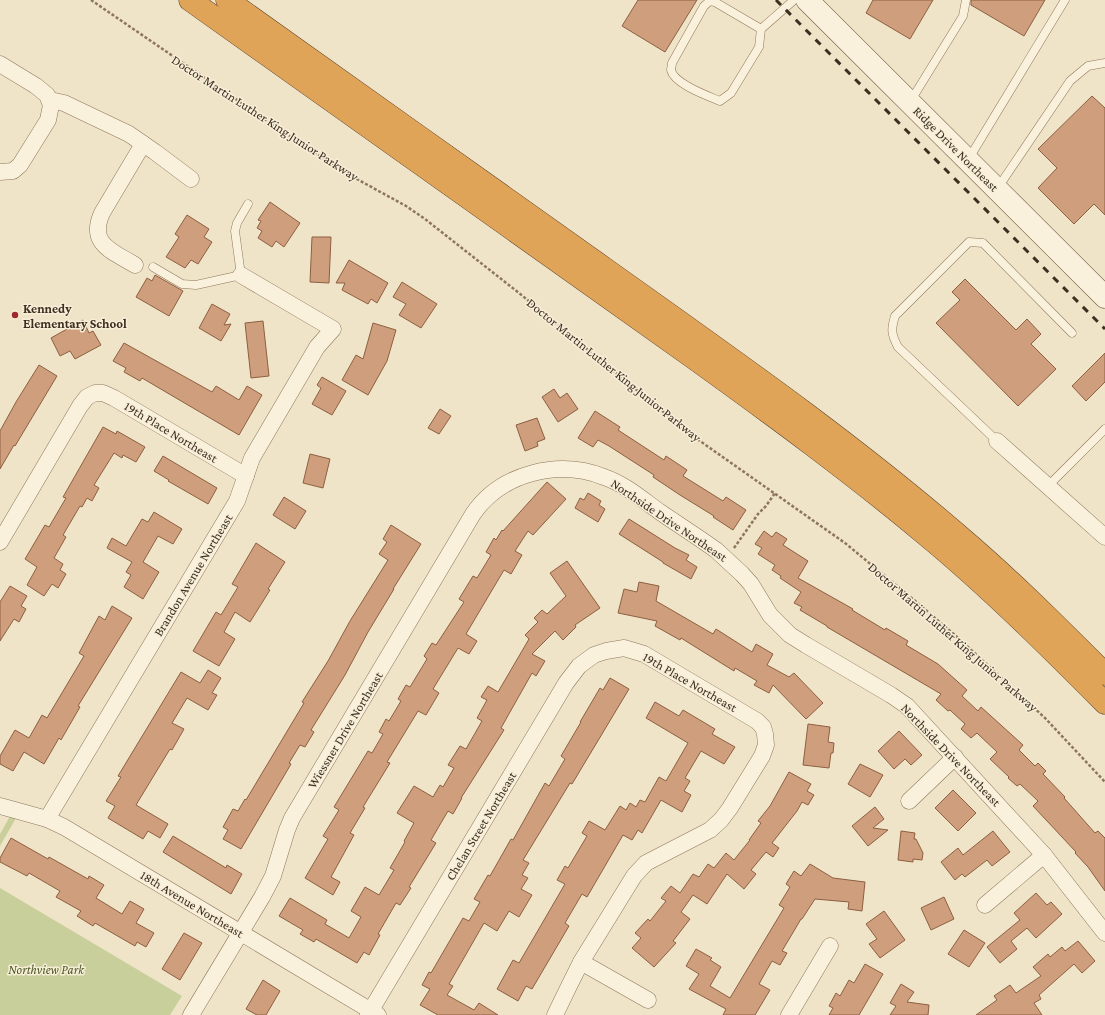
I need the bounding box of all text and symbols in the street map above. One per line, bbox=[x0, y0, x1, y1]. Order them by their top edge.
street label: Doctor Martin Luther King Junior Parkway bbox=[169, 52, 362, 185]
street label: Ridge Drive Northeast bbox=[910, 103, 1002, 195]
street label: Doctor Martin Luther King Junior Parkway bbox=[524, 295, 705, 446]
place label: Kennedy Elementary School bbox=[23, 301, 127, 331]
marker: Kennedy Elementary School bbox=[10, 310, 20, 320]
street label: 19th Place Northeast bbox=[122, 398, 221, 466]
street label: Northside Drive Northeast bbox=[608, 475, 731, 565]
street label: Brandon Avenue Northeast bbox=[151, 511, 236, 639]
street label: Doctor Martin Luther King Junior Parkway bbox=[865, 559, 1042, 715]
street label: 19th Place Northeast bbox=[640, 649, 740, 715]
street label: Wiessner Drive Northeast bbox=[304, 668, 386, 791]
street label: Northside Drive Northeast bbox=[898, 701, 1004, 810]
street label: Chelan Street Northeast bbox=[443, 768, 520, 883]
street label: 18th Avenue Northeast bbox=[138, 867, 247, 941]
park label: Northview Park bbox=[8, 962, 85, 977]

